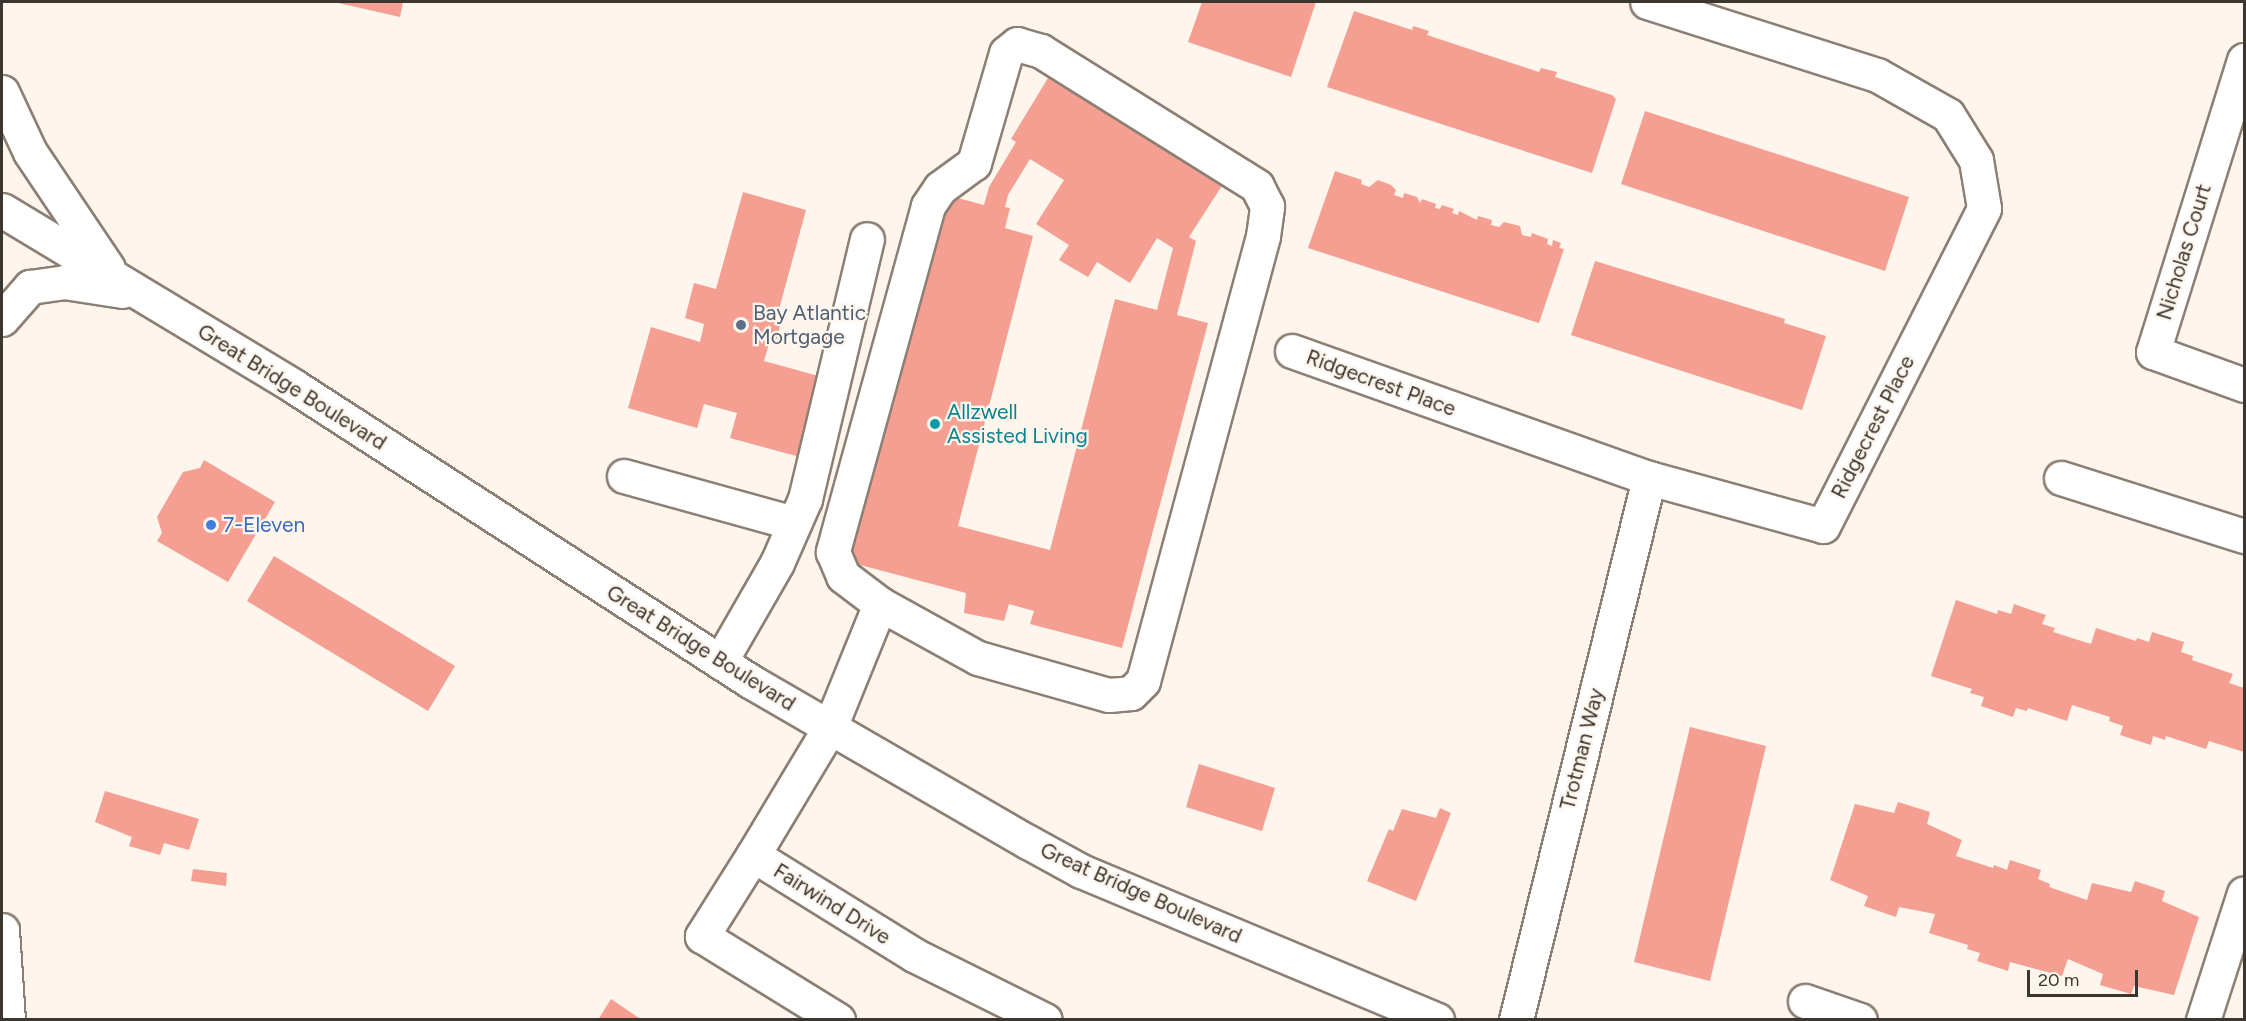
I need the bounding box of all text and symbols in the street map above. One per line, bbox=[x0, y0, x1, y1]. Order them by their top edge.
street label: Nicholas Court bbox=[2151, 181, 2217, 323]
place label: Bay Atlantic Mortgage bbox=[753, 300, 866, 350]
marker: Bay Atlantic Mortgage bbox=[734, 318, 748, 332]
street label: Great Bridge Boulevard bbox=[193, 319, 391, 455]
street label: Ridgecrest Place bbox=[1303, 344, 1459, 422]
street label: Ridgecrest Place bbox=[1826, 351, 1920, 503]
place label: Allzwell Assisted Living bbox=[947, 399, 1088, 449]
marker: Allzwell Assisted Living bbox=[928, 417, 942, 431]
place label: 7-Eleven bbox=[223, 512, 305, 538]
marker: 7-Eleven bbox=[204, 518, 218, 532]
street label: Great Bridge Boulevard bbox=[602, 580, 800, 716]
street label: Trotman Way bbox=[1555, 686, 1609, 812]
street label: Great Bridge Boulevard bbox=[1036, 837, 1246, 949]
street label: Fairwind Drive bbox=[769, 858, 895, 950]
scale bar bbox=[2030, 958, 2141, 996]
text: 20 m bbox=[2038, 969, 2079, 991]

